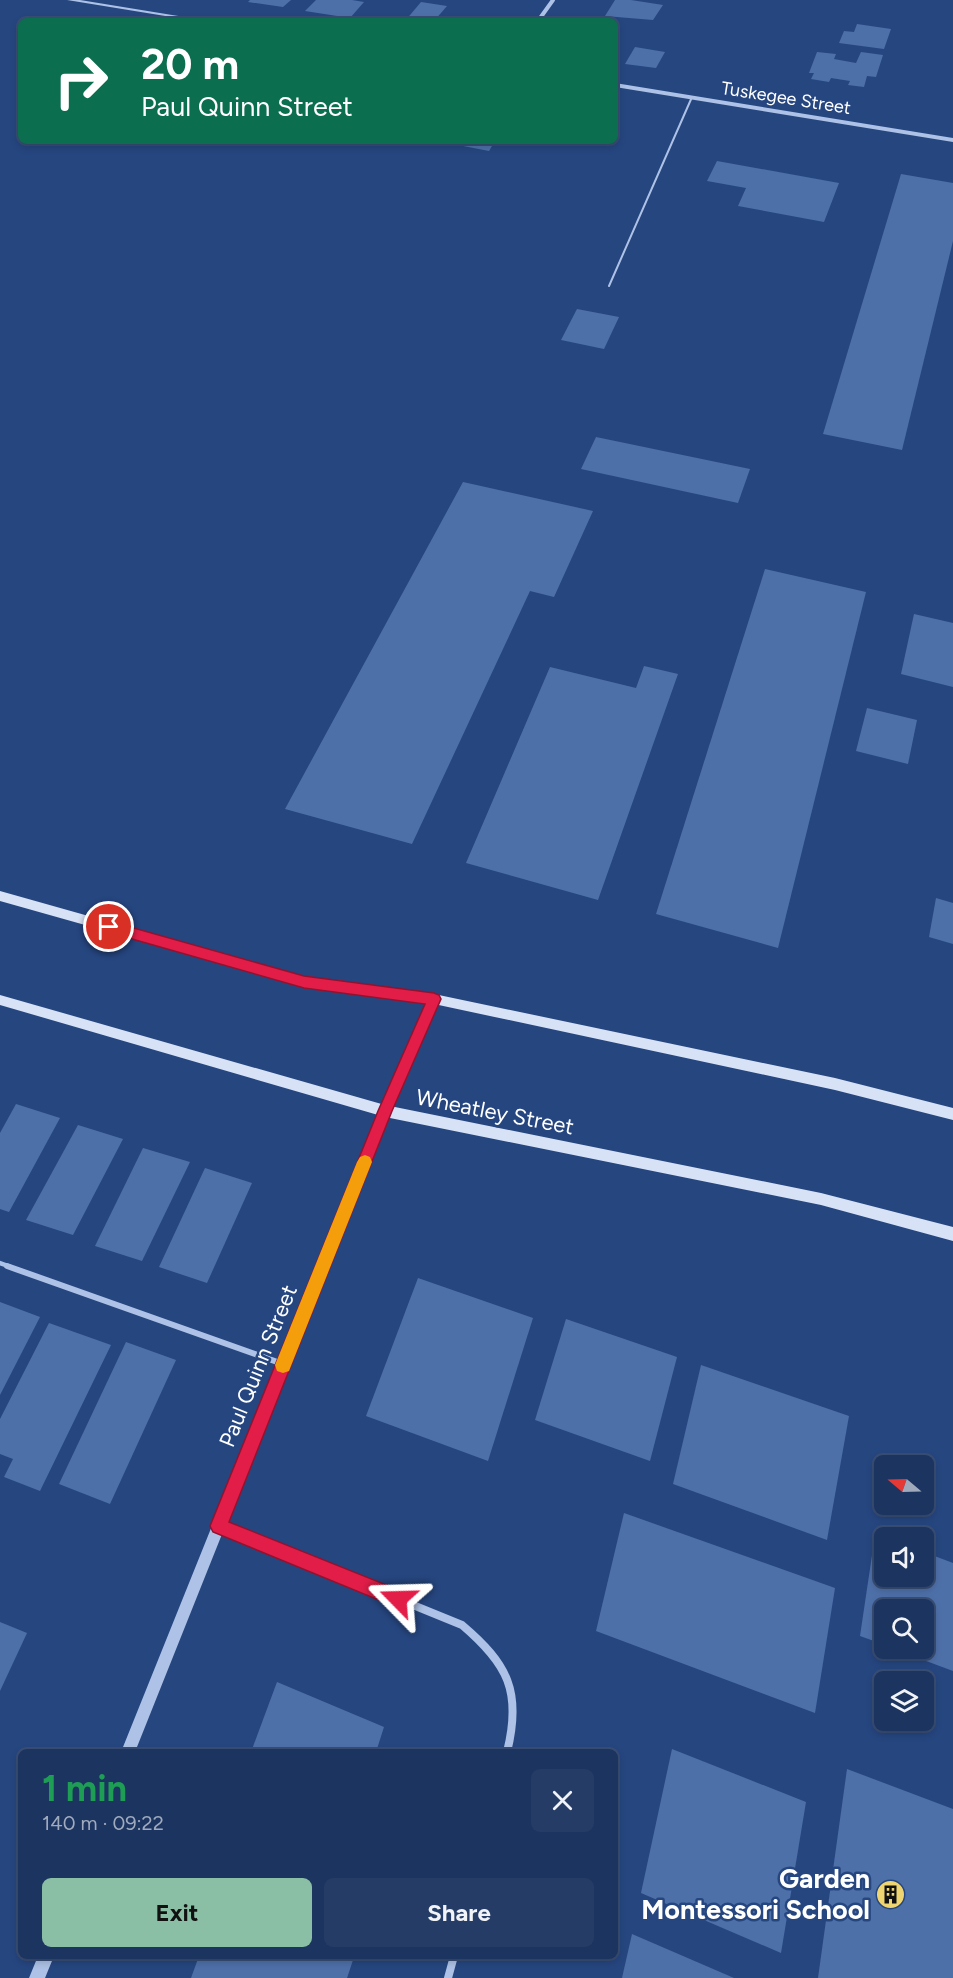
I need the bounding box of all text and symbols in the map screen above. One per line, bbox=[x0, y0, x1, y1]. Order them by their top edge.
text: 20 m bbox=[141, 39, 239, 90]
icon: right bbox=[42, 42, 120, 120]
street label: Tuskegee Street bbox=[720, 77, 853, 119]
text: Paul Quinn Street bbox=[141, 90, 353, 123]
pin bbox=[83, 901, 134, 952]
icon: arrive bbox=[92, 910, 125, 943]
street label: Wheatley Street bbox=[414, 1083, 576, 1141]
street label: Paul Quinn Street bbox=[213, 1281, 303, 1451]
north arrow bbox=[874, 1455, 934, 1515]
map controls bbox=[874, 1455, 934, 1731]
button: sound bbox=[874, 1527, 934, 1587]
position arrow bbox=[366, 1567, 430, 1631]
button: search bbox=[874, 1599, 934, 1659]
button: layers bbox=[874, 1671, 934, 1731]
text: 1 min bbox=[42, 1767, 127, 1810]
button: close bbox=[531, 1769, 594, 1832]
text: 140 m · 09:22 bbox=[42, 1811, 164, 1835]
place label: Garden Montessori School bbox=[641, 1862, 870, 1926]
button: Exit bbox=[42, 1878, 312, 1947]
button: Share bbox=[324, 1878, 594, 1947]
building icon: Garden Montessori School bbox=[875, 1878, 907, 1910]

